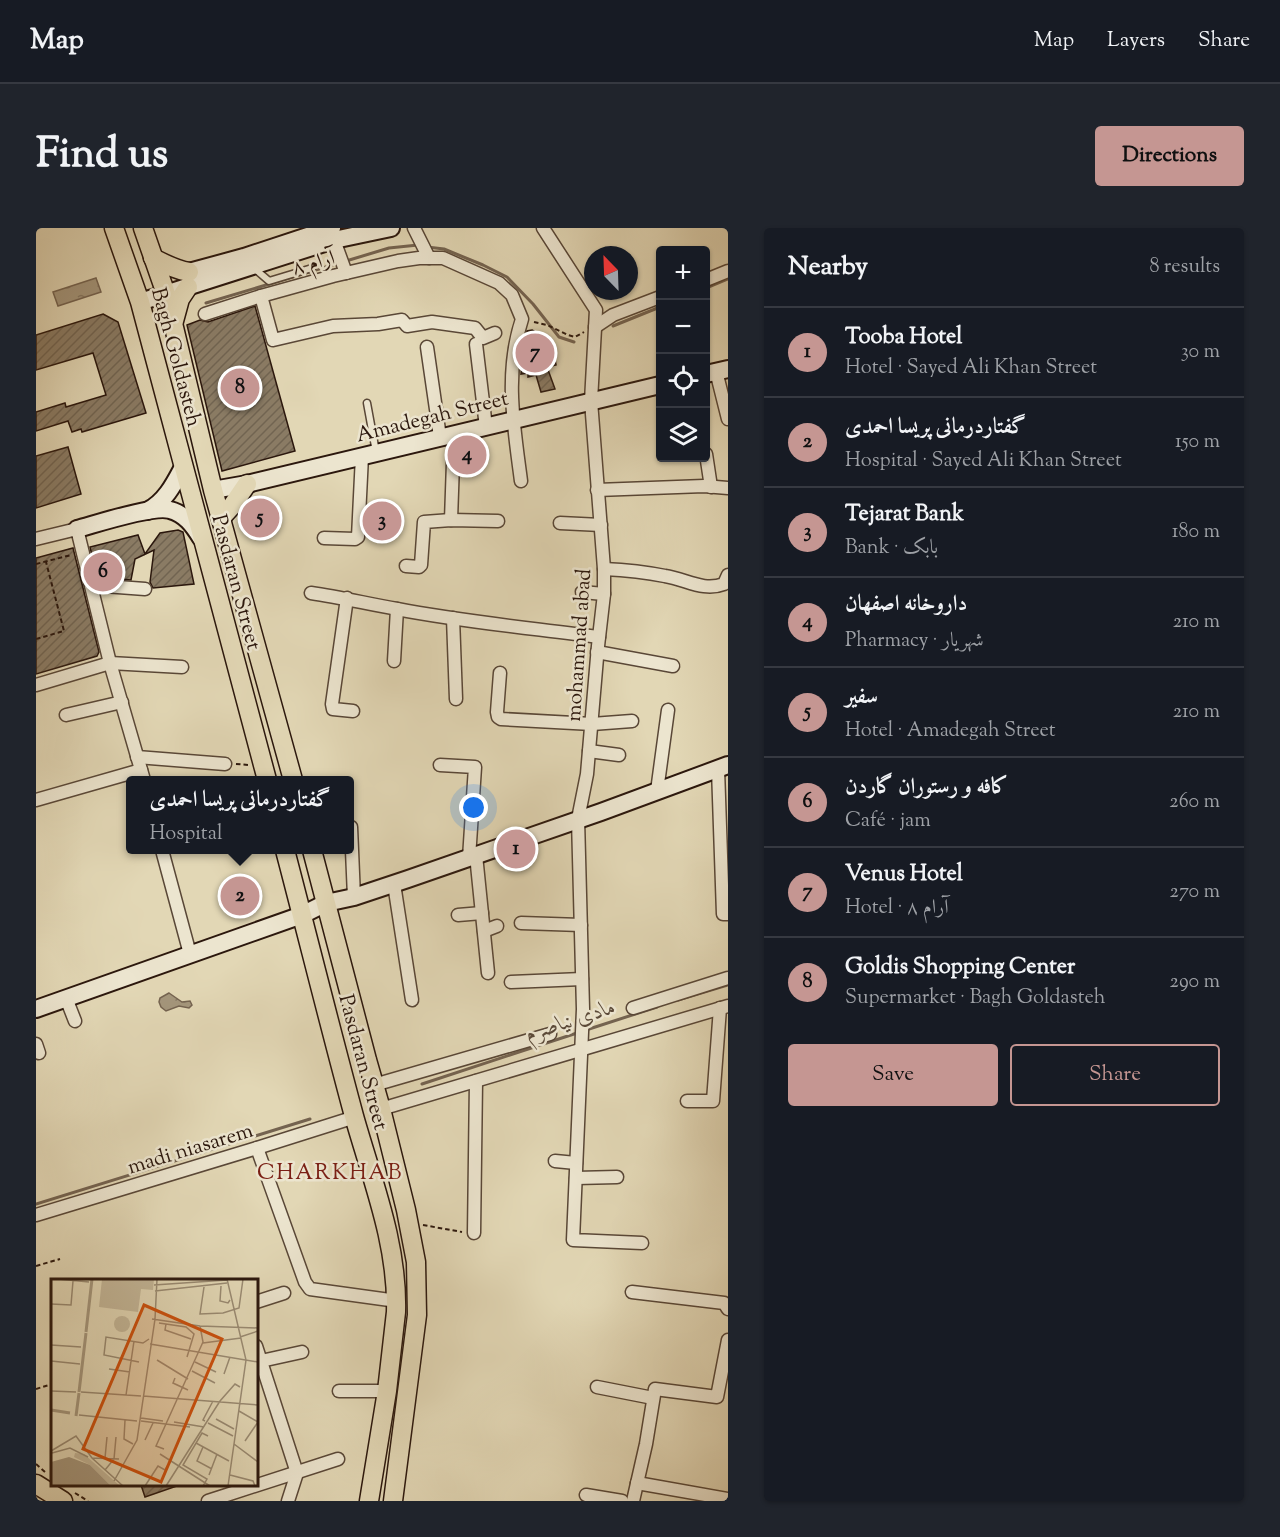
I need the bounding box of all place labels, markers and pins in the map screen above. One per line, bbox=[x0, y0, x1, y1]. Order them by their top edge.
pin: 7 bbox=[516, 330, 554, 376]
pin: 8 bbox=[220, 366, 260, 410]
pin: 4 bbox=[448, 432, 486, 478]
pin: 5 bbox=[240, 496, 280, 540]
pin: 3 bbox=[362, 498, 402, 544]
pin: 6 bbox=[84, 550, 122, 594]
pin: 1 bbox=[496, 826, 536, 872]
pin: 2 bbox=[220, 874, 260, 918]

